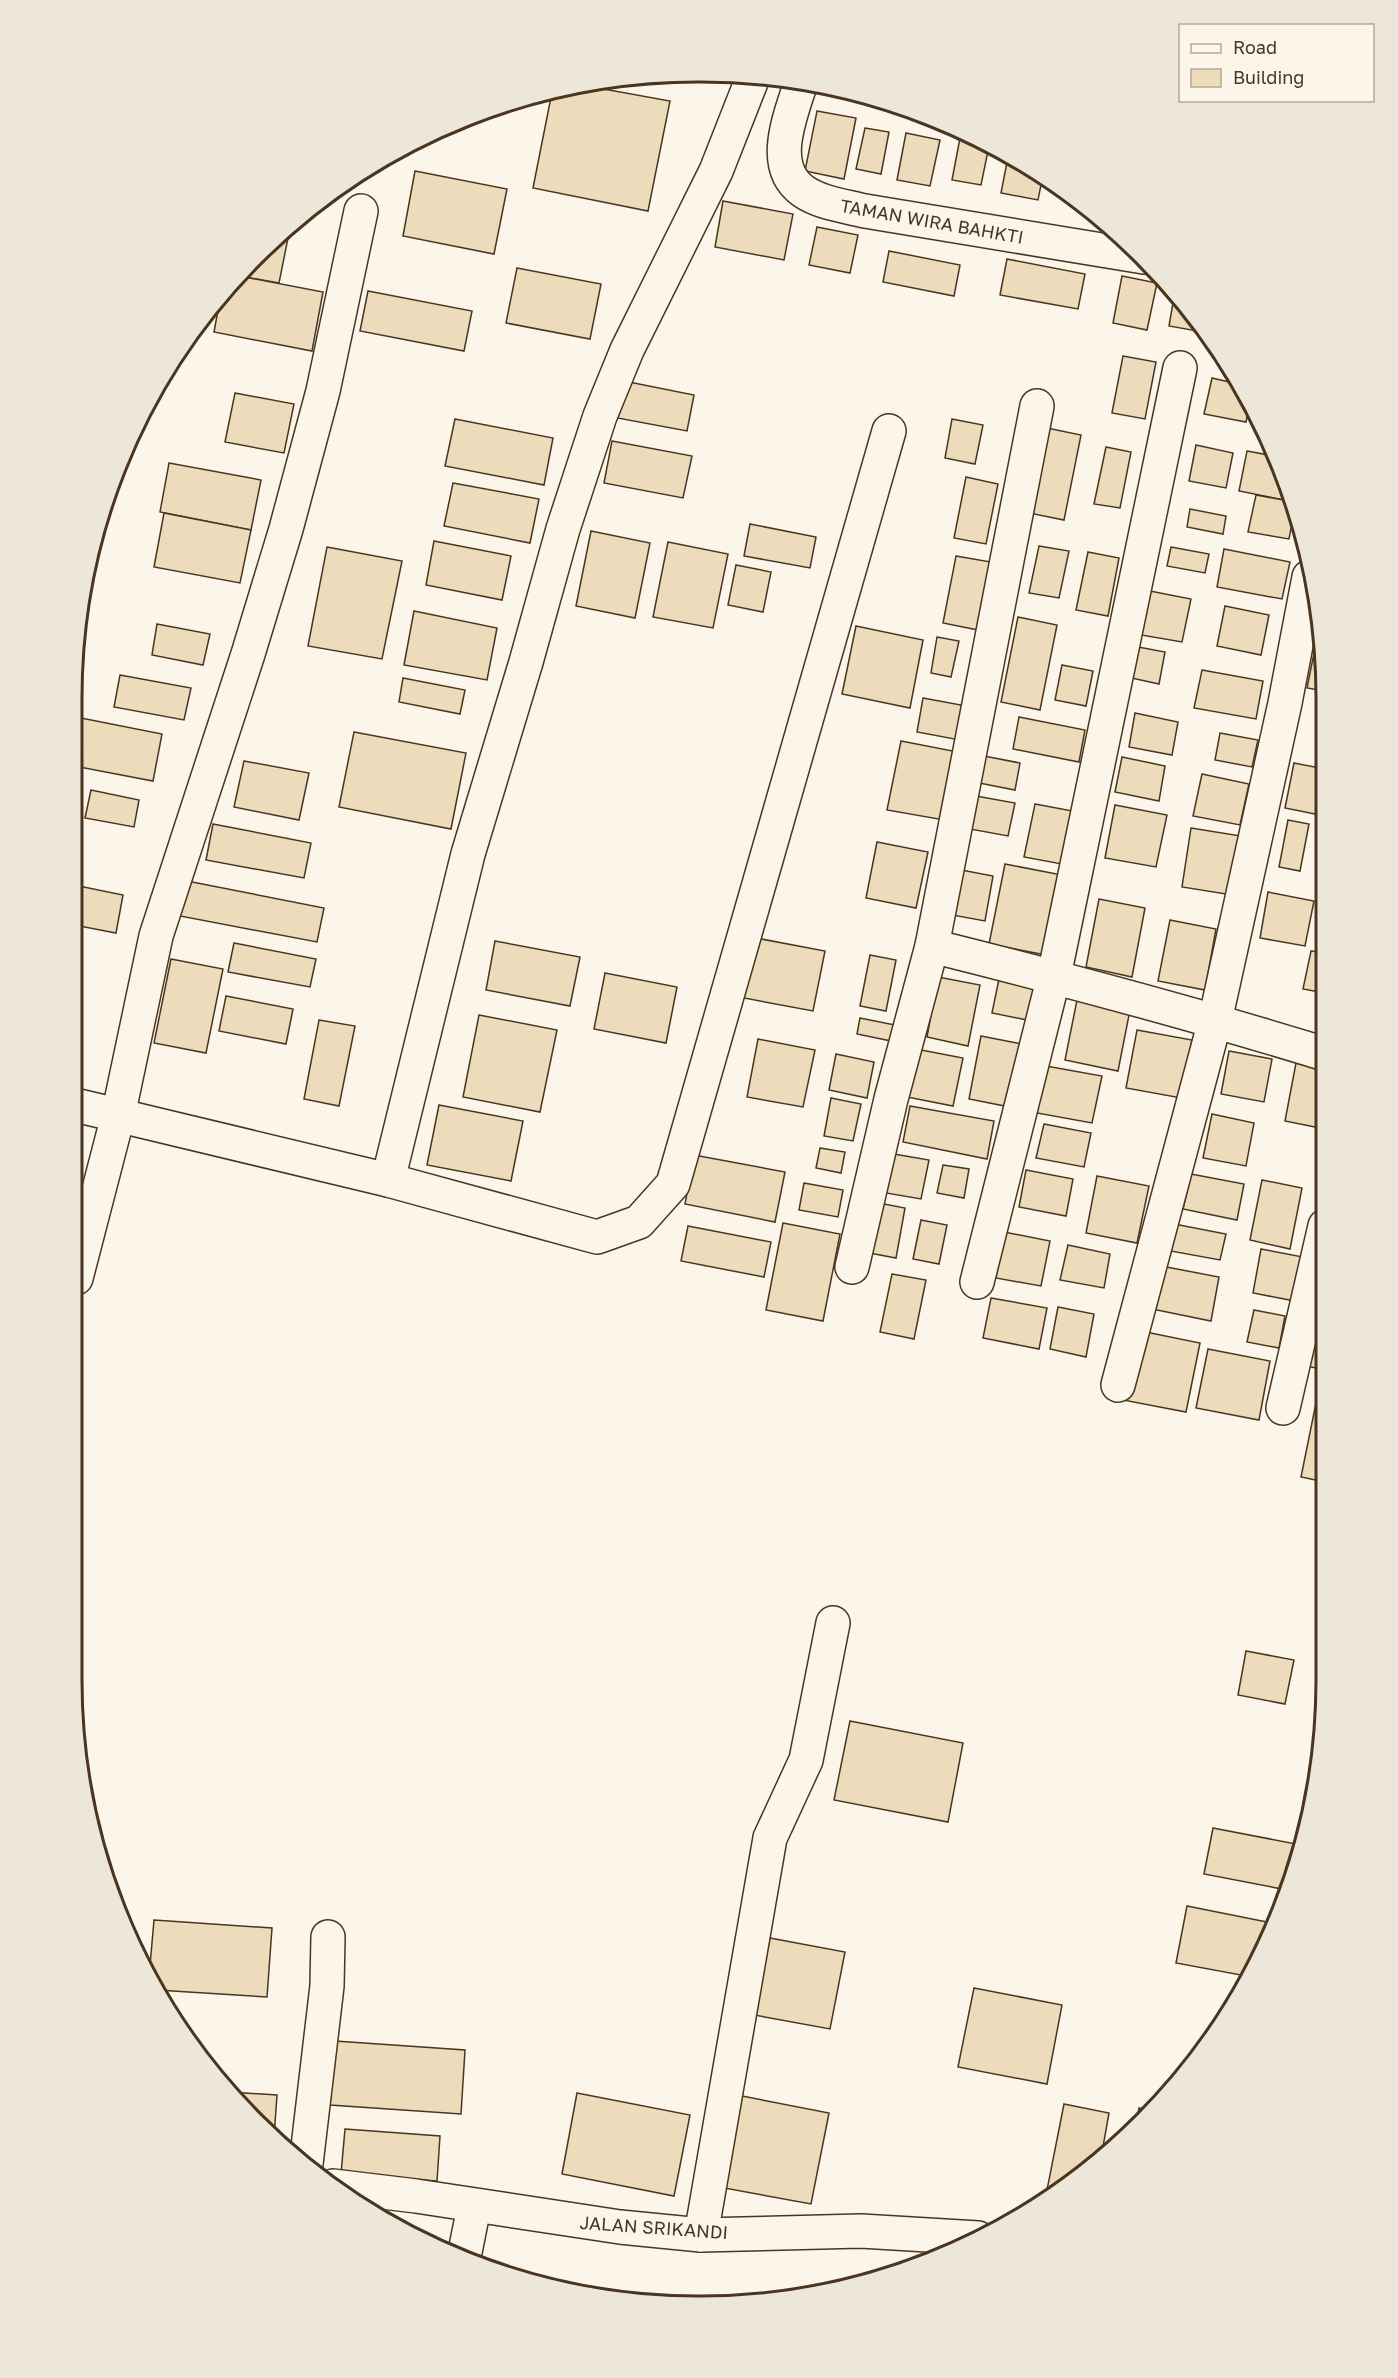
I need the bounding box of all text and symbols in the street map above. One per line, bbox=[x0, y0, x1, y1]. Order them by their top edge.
legend bbox=[1179, 24, 1374, 102]
text: Road bbox=[1233, 36, 1277, 58]
text: Building bbox=[1233, 66, 1304, 88]
street label: TAMAN WIRA BAHKTI bbox=[839, 194, 1025, 248]
street label: JALAN SRIKANDI bbox=[579, 2211, 729, 2243]

